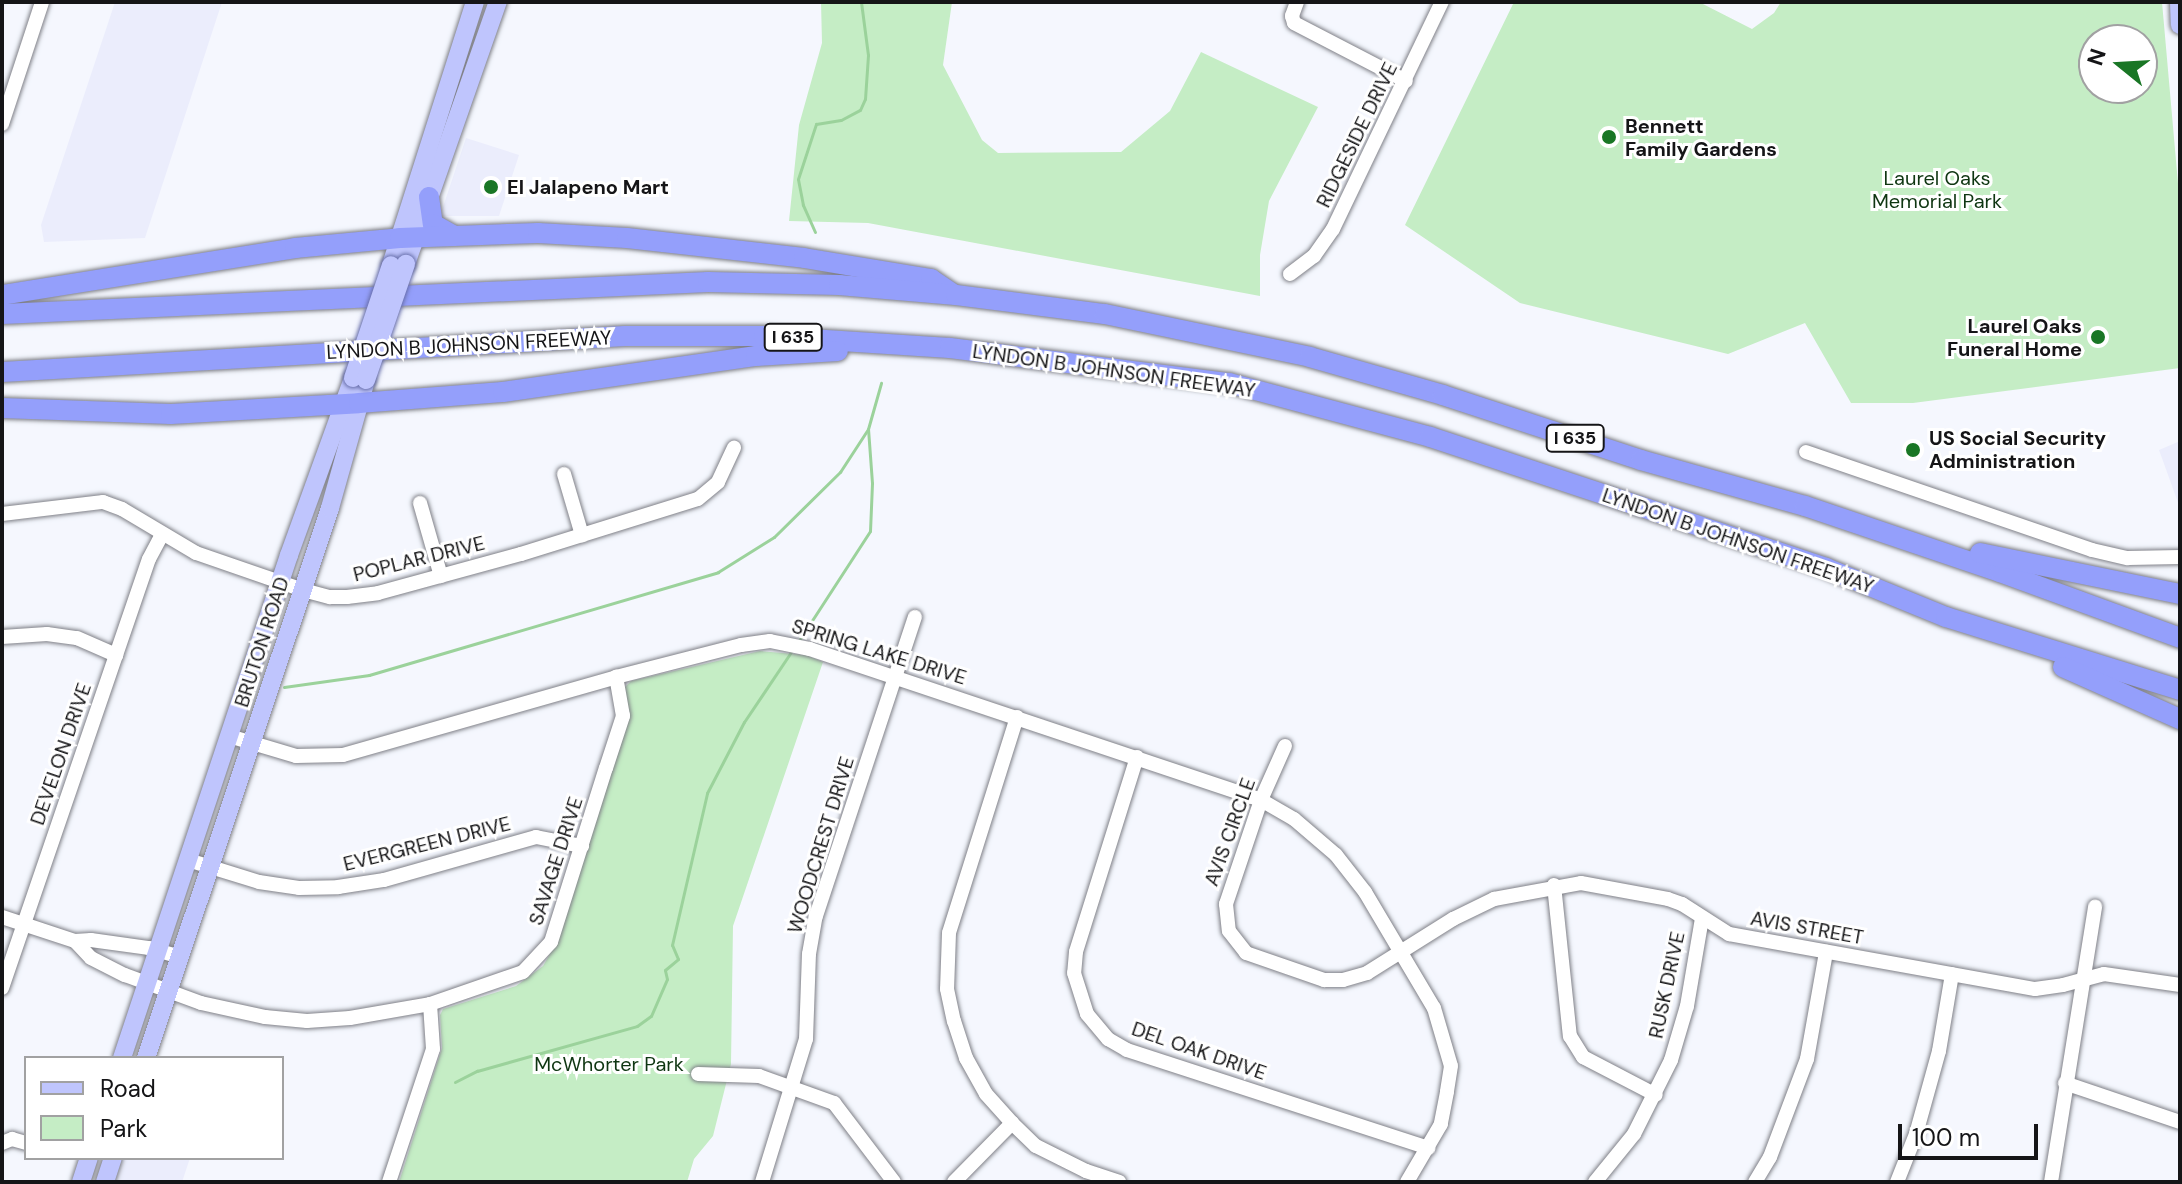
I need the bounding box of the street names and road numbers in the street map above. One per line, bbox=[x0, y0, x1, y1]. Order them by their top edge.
street label: RIDGESIDE DRIVE bbox=[1311, 59, 1403, 211]
road number: I 635 bbox=[763, 323, 823, 351]
street label: LYNDON B JOHNSON FREEWAY bbox=[326, 326, 612, 364]
street label: LYNDON B JOHNSON FREEWAY bbox=[971, 339, 1257, 403]
road number: I 635 bbox=[1545, 424, 1605, 452]
street label: LYNDON B JOHNSON FREEWAY bbox=[1599, 483, 1877, 599]
street label: POPLAR DRIVE bbox=[351, 531, 487, 587]
street label: BRUTON ROAD bbox=[230, 574, 294, 710]
street label: SPRING LAKE DRIVE bbox=[789, 614, 969, 690]
street label: DEVELON DRIVE bbox=[25, 680, 97, 828]
street label: WOODCREST DRIVE bbox=[783, 754, 859, 936]
street label: AVIS CIRCLE bbox=[1199, 775, 1261, 889]
street label: SAVAGE DRIVE bbox=[524, 794, 588, 928]
street label: EVERGREEN DRIVE bbox=[341, 812, 513, 876]
street label: AVIS STREET bbox=[1749, 906, 1865, 950]
street label: RUSK DRIVE bbox=[1644, 929, 1690, 1041]
street label: DEL OAK DRIVE bbox=[1129, 1017, 1269, 1085]

